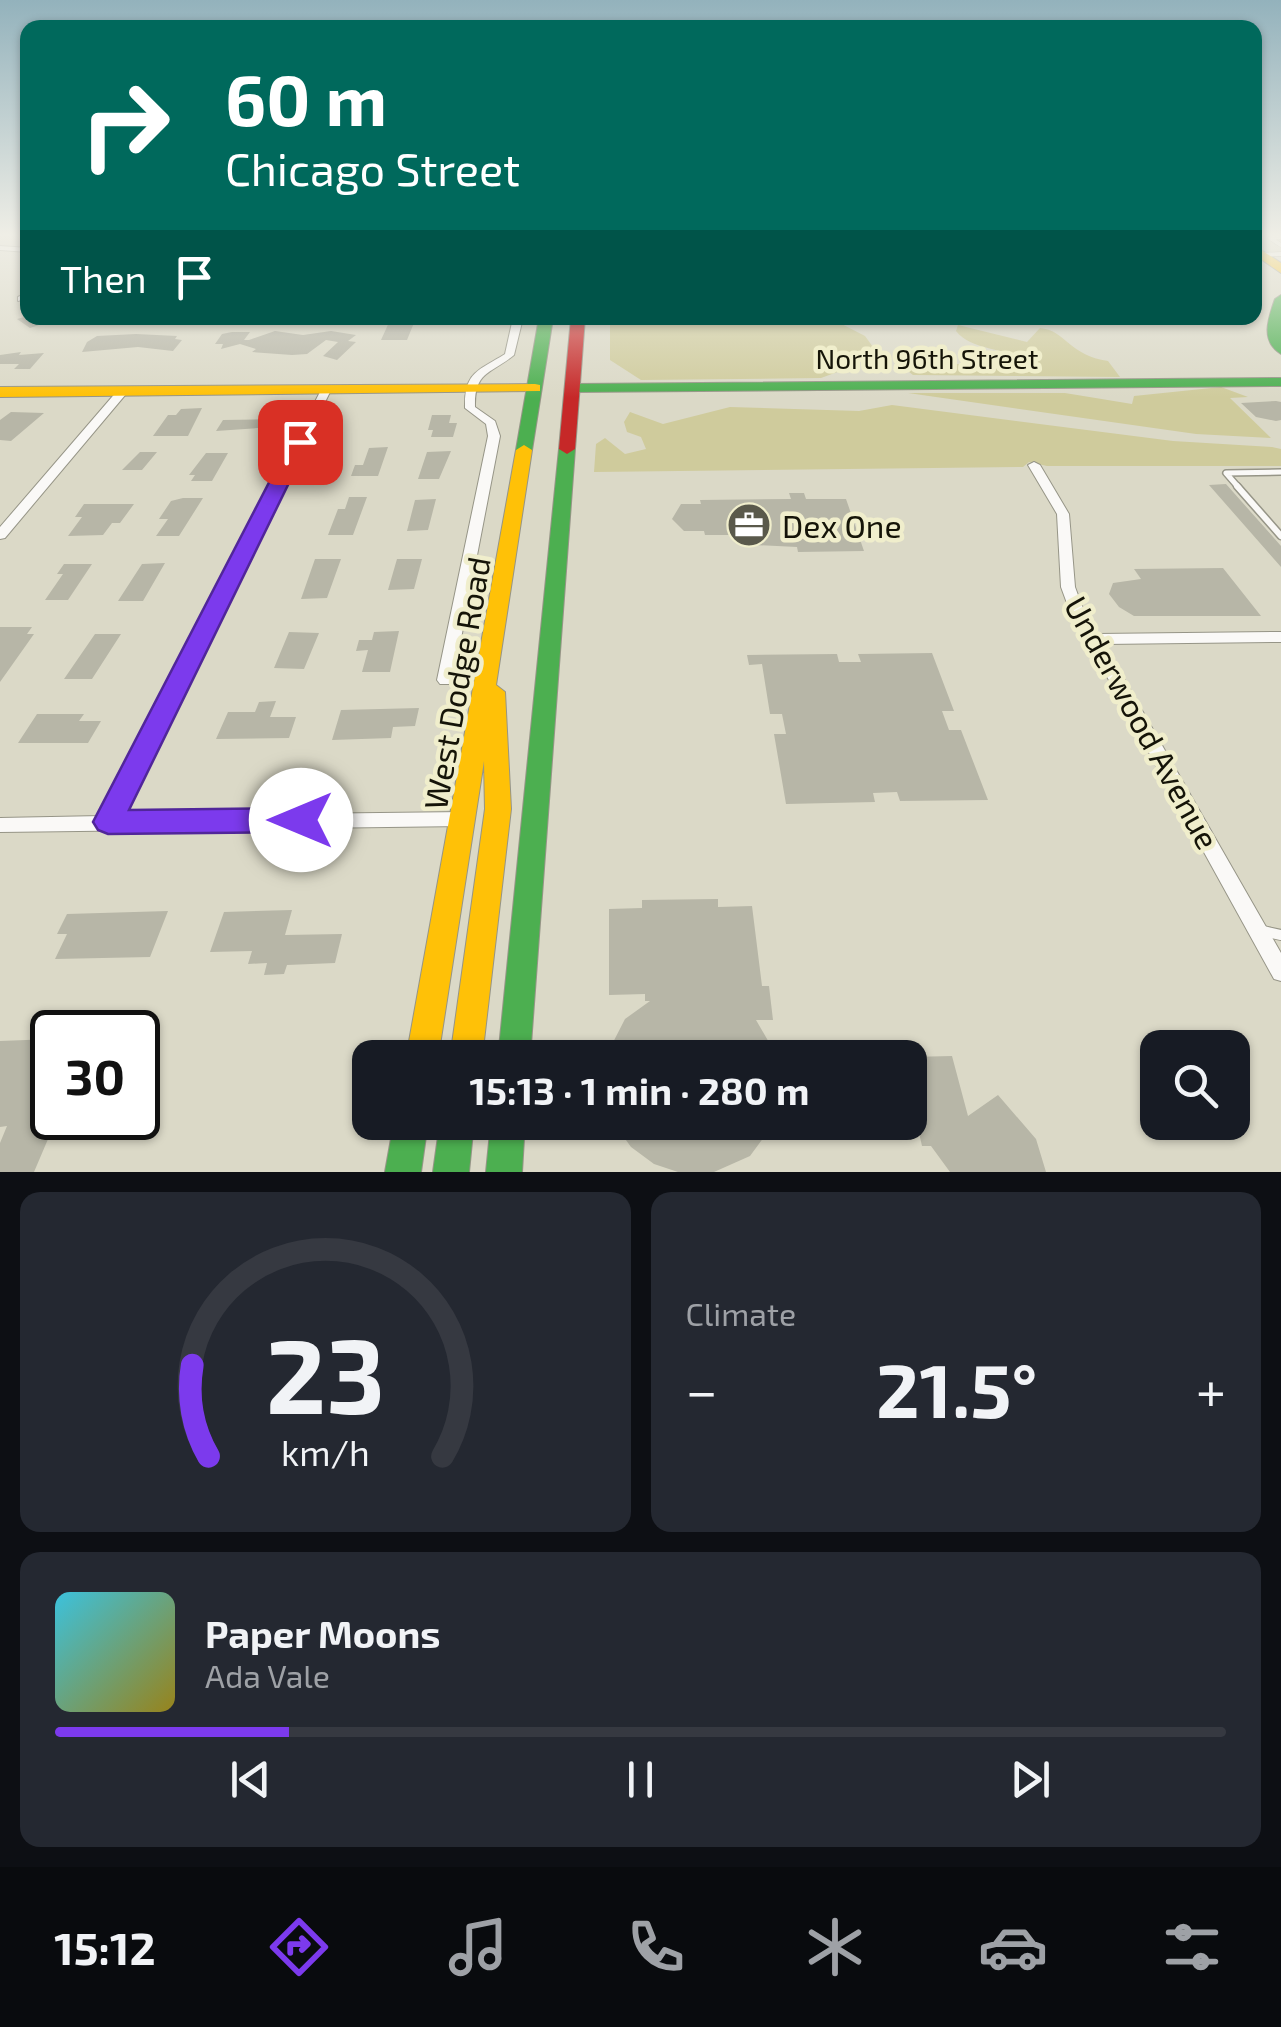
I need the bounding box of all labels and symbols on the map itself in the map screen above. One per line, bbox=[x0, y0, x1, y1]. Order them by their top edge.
street label: North 96th Street bbox=[815, 341, 1039, 375]
pin bbox=[258, 400, 343, 485]
office icon: Dex One bbox=[726, 502, 772, 548]
place label: Dex One bbox=[782, 506, 902, 544]
street label: West Dodge Road bbox=[415, 554, 497, 812]
street label: Underwood Avenue bbox=[1058, 589, 1228, 855]
position arrow bbox=[249, 768, 353, 872]
speed limit sign: 30 bbox=[30, 1010, 160, 1140]

